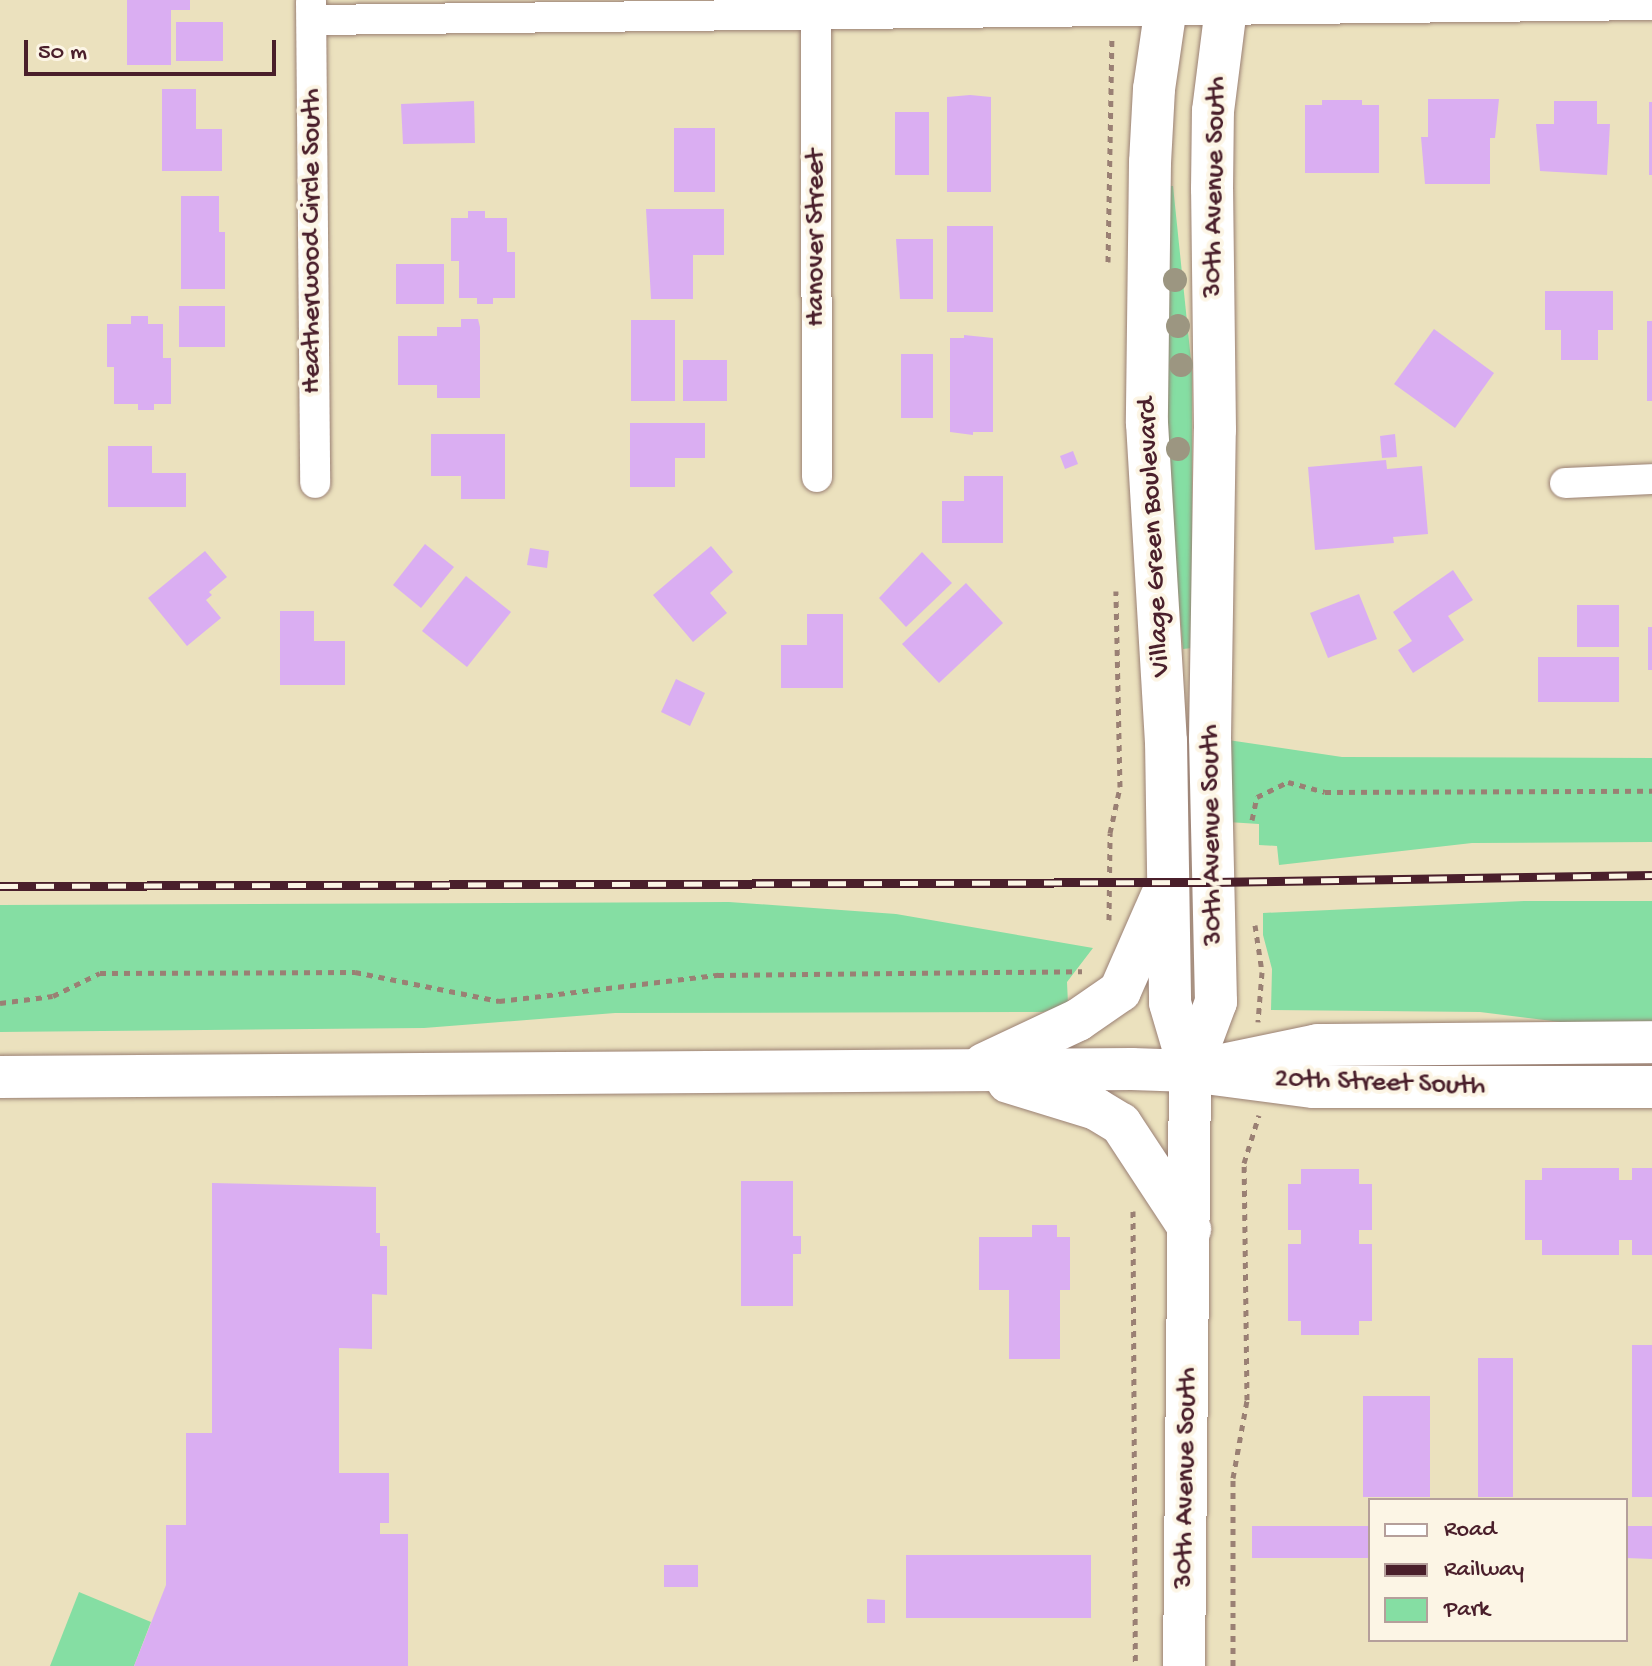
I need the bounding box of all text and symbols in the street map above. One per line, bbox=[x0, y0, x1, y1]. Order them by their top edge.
scale bar bbox=[28, 24, 280, 74]
text: 50 m bbox=[38, 39, 87, 68]
street label: 30th Avenue South bbox=[1197, 76, 1235, 298]
street label: Heatherwood Circle South bbox=[296, 88, 330, 394]
street label: Hanover Street bbox=[800, 149, 834, 327]
street label: Village Green Boulevard bbox=[1131, 396, 1179, 678]
street label: 30th Avenue South bbox=[1194, 724, 1232, 946]
street label: 20th Street South bbox=[1274, 1064, 1486, 1104]
street label: 30th Avenue South bbox=[1168, 1367, 1206, 1589]
legend bbox=[1368, 1498, 1628, 1642]
text: Road bbox=[1444, 1516, 1496, 1545]
text: Railway bbox=[1444, 1556, 1524, 1585]
text: Park bbox=[1444, 1596, 1490, 1625]

